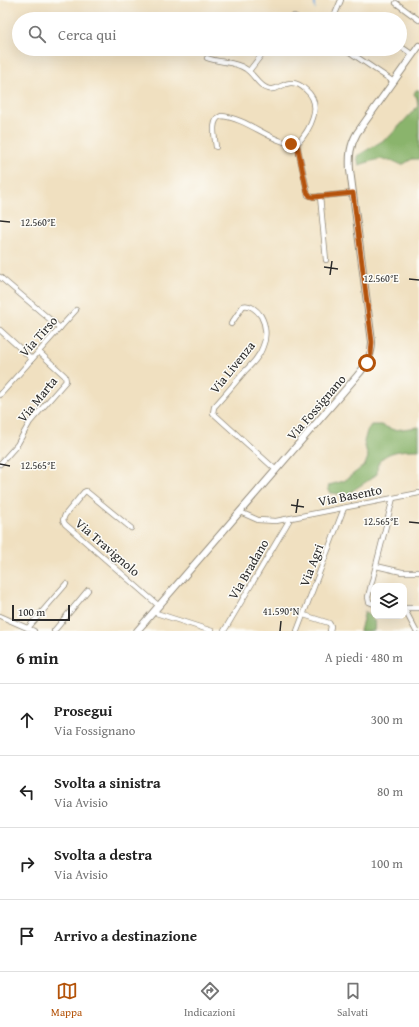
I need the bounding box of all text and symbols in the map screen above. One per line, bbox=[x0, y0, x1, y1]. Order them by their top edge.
search box bbox=[12, 12, 407, 56]
icon: search bbox=[26, 23, 48, 45]
text: Cerca qui bbox=[58, 24, 116, 45]
route end bbox=[282, 135, 300, 153]
text: 12.560°E bbox=[20, 215, 56, 230]
text: 12.560°E bbox=[363, 271, 399, 286]
street label: Via Tirso bbox=[15, 311, 62, 361]
street label: Via Livenza bbox=[205, 336, 260, 398]
route start bbox=[358, 354, 376, 372]
street label: Via Fossignano bbox=[282, 370, 351, 444]
street label: Via Marta bbox=[13, 372, 62, 426]
text: 12.565°E bbox=[20, 458, 56, 473]
street label: Via Basento bbox=[317, 480, 384, 511]
street label: Via Travignolo bbox=[71, 514, 145, 581]
text: 12.565°E bbox=[363, 514, 399, 529]
street label: Via Bradano bbox=[223, 535, 274, 603]
street label: Via Agri bbox=[295, 541, 328, 589]
map controls bbox=[371, 583, 407, 619]
button: layers bbox=[371, 583, 407, 619]
scale bar bbox=[12, 603, 70, 622]
text: 100 m bbox=[18, 604, 45, 620]
text: 41.590°N bbox=[263, 604, 300, 619]
text: 6 min bbox=[16, 645, 58, 670]
text: A piedi · 480 m bbox=[325, 648, 403, 667]
text: Prosegui bbox=[54, 700, 112, 721]
icon: ahead bbox=[16, 709, 38, 731]
text: 300 m bbox=[371, 710, 403, 729]
text: Via Fossignano bbox=[54, 721, 135, 740]
text: Svolta a sinistra bbox=[54, 772, 161, 793]
icon: left bbox=[16, 781, 38, 803]
text: 80 m bbox=[377, 782, 403, 801]
text: Via Avisio bbox=[54, 793, 108, 812]
text: Svolta a destra bbox=[54, 844, 152, 865]
icon: right bbox=[16, 853, 38, 875]
text: 100 m bbox=[371, 854, 403, 873]
text: Via Avisio bbox=[54, 865, 108, 884]
icon: arrive bbox=[16, 925, 38, 947]
text: Arrivo a destinazione bbox=[54, 925, 197, 946]
tab: Mappa bbox=[51, 980, 82, 1020]
tab: Indicazioni bbox=[184, 980, 235, 1020]
tab: Salvati bbox=[337, 980, 368, 1020]

